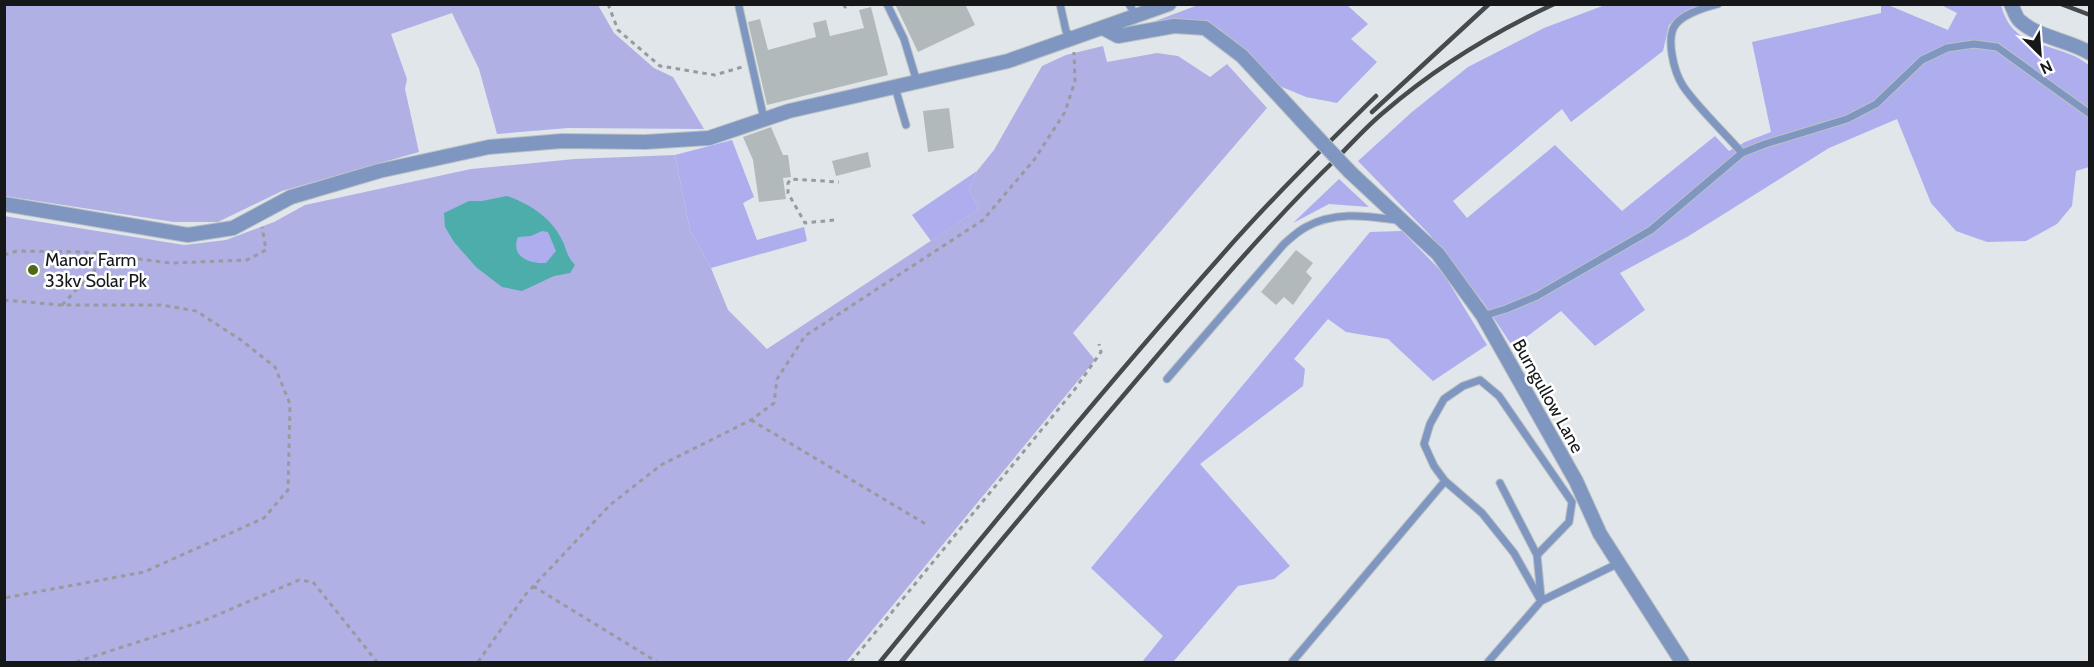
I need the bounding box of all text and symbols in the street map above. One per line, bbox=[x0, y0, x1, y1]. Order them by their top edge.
north arrow bbox=[2010, 24, 2070, 84]
text: N bbox=[2037, 56, 2055, 78]
place label: Manor Farm 33kv Solar Pk bbox=[45, 249, 148, 292]
marker: Manor Farm 33kv Solar Pk bbox=[26, 263, 40, 277]
street label: Burngullow Lane bbox=[1508, 335, 1588, 457]

